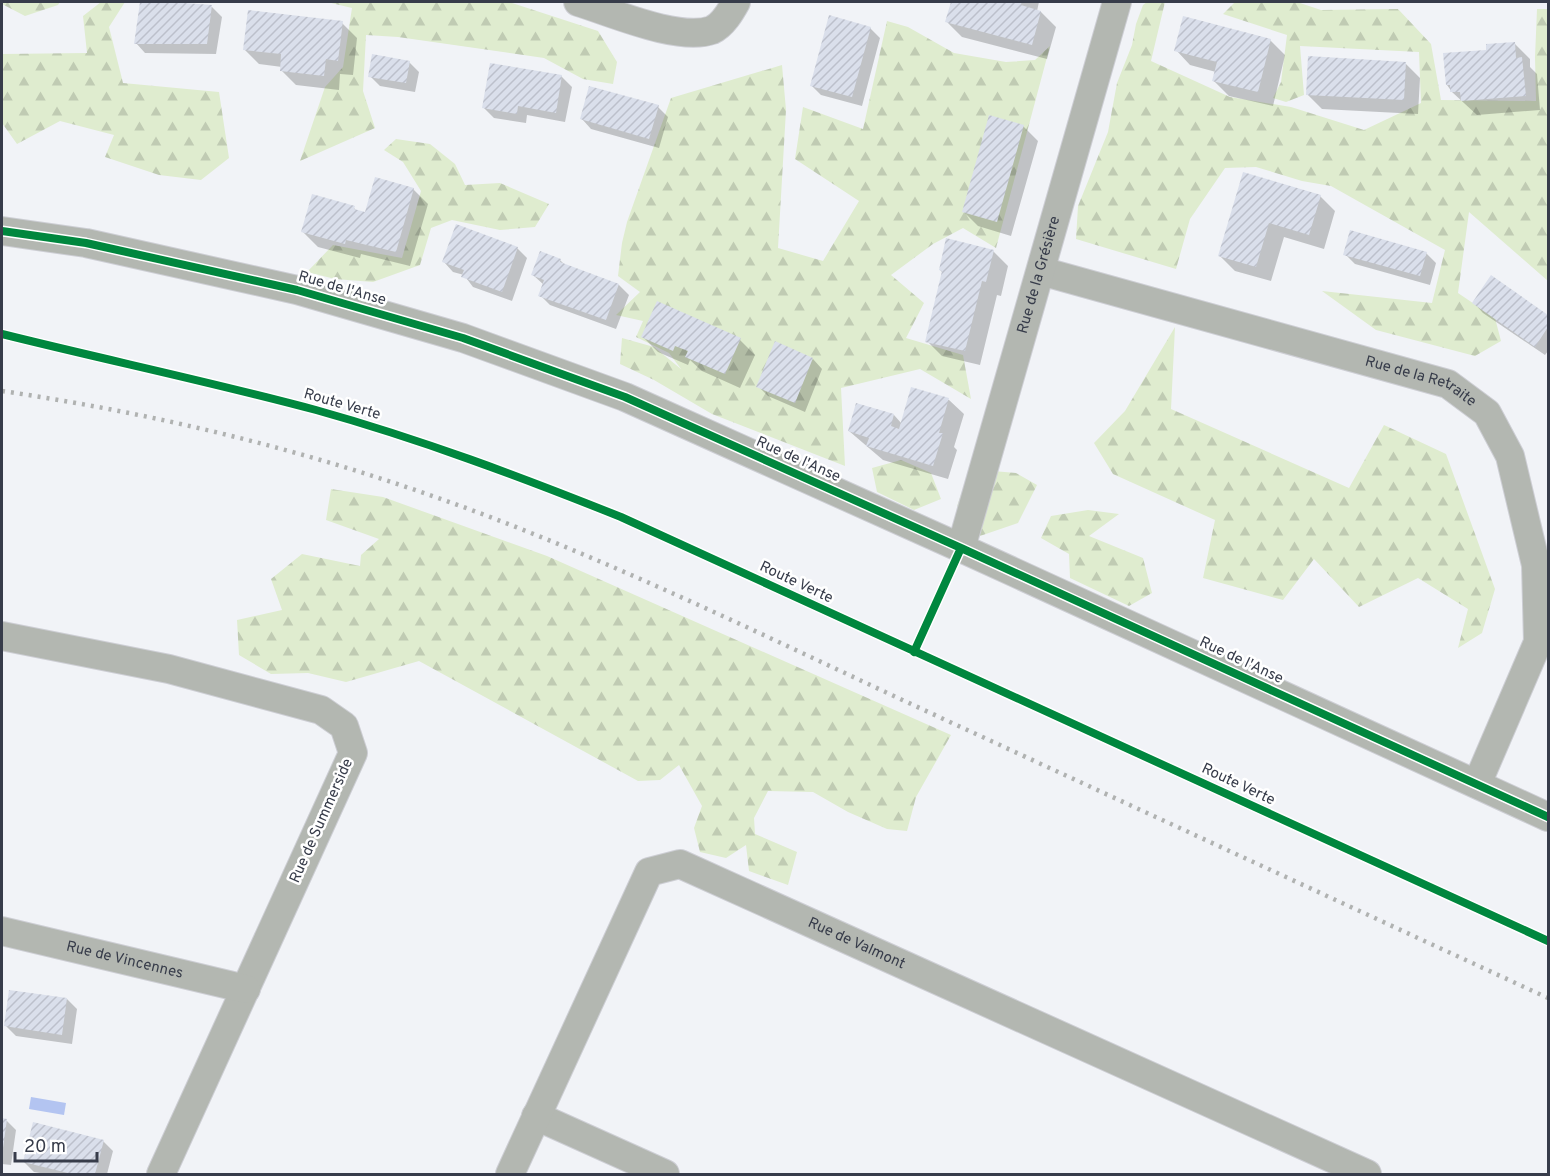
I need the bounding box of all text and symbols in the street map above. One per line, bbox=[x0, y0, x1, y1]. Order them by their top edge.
street label: Rue de la Grésière bbox=[1013, 214, 1065, 336]
street label: Rue de l'Anse bbox=[296, 267, 388, 311]
street label: Rue de la Retraite bbox=[1363, 352, 1480, 411]
street label: Route Verte bbox=[301, 385, 383, 425]
street label: Rue de l'Anse bbox=[753, 433, 843, 487]
street label: Route Verte bbox=[756, 558, 836, 608]
street label: Rue de l'Anse bbox=[1196, 633, 1286, 689]
street label: Rue de Summerside bbox=[286, 756, 358, 886]
street label: Route Verte bbox=[1198, 760, 1278, 810]
street label: Rue de Valmont bbox=[805, 913, 908, 974]
street label: Rue de Vincennes bbox=[64, 937, 185, 983]
scale bar bbox=[15, 1125, 98, 1163]
text: 20 m bbox=[24, 1136, 66, 1159]

